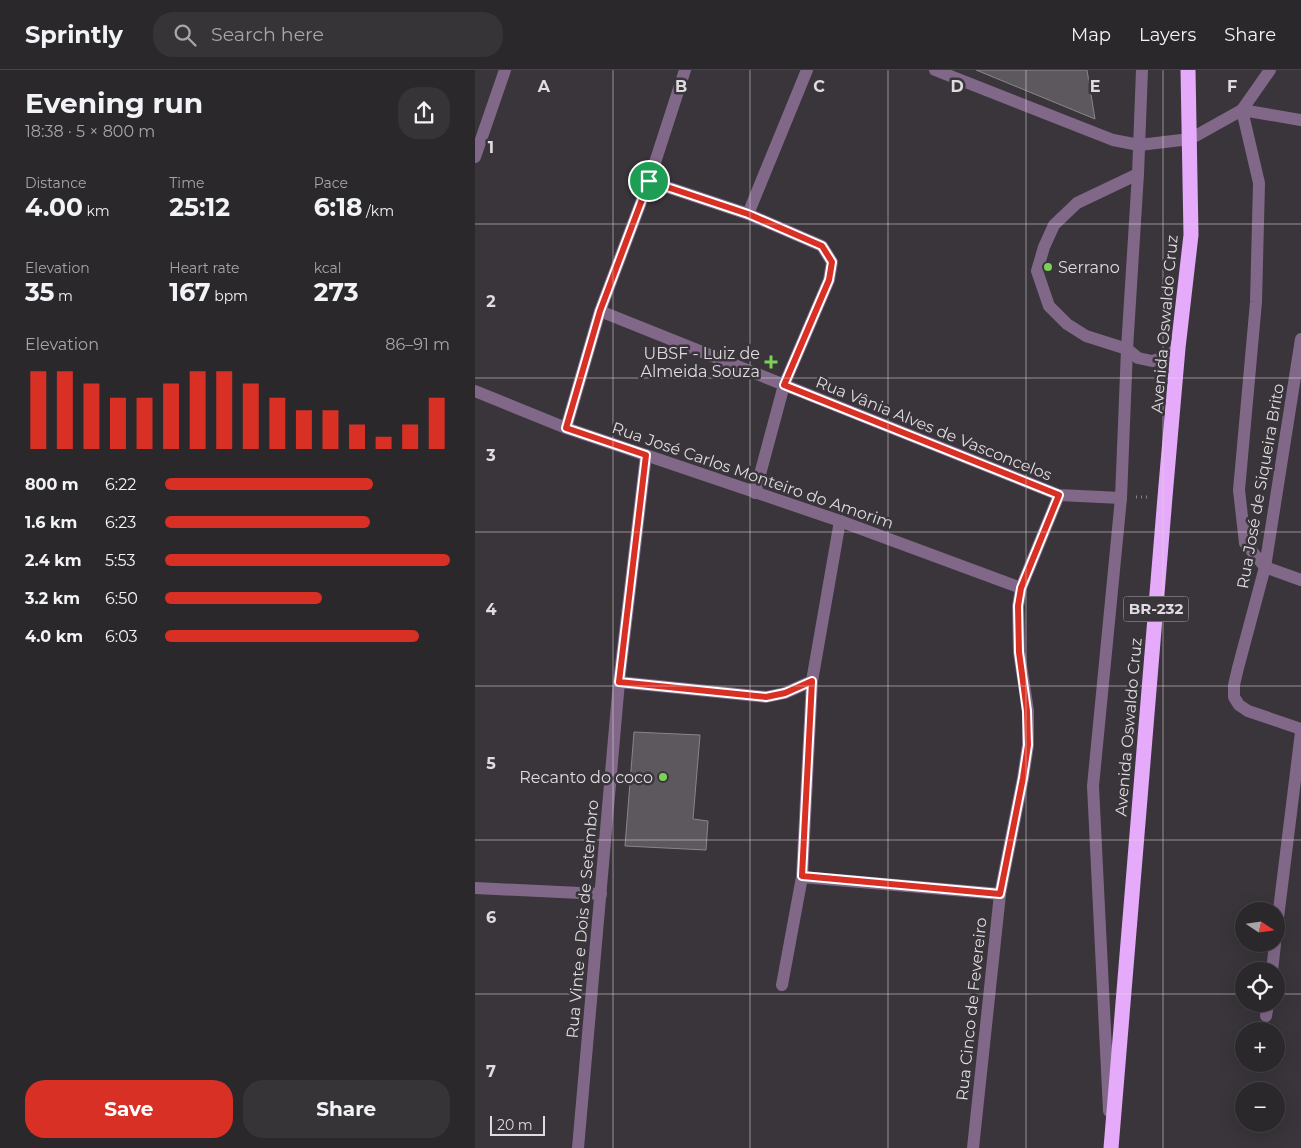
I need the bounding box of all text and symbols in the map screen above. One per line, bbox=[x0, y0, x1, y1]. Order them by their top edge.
search box bbox=[153, 12, 503, 57]
text: Sprintly bbox=[25, 20, 123, 49]
icon: search bbox=[171, 21, 199, 49]
text: Search here bbox=[211, 23, 324, 46]
text: Map bbox=[1071, 24, 1111, 46]
text: Layers bbox=[1139, 24, 1196, 46]
text: Share bbox=[1224, 24, 1276, 46]
text: A bbox=[537, 77, 551, 96]
text: B bbox=[675, 77, 687, 96]
text: C bbox=[813, 77, 825, 96]
text: D bbox=[950, 77, 964, 96]
text: E bbox=[1090, 77, 1100, 96]
text: F bbox=[1227, 77, 1237, 96]
text: Evening run bbox=[25, 86, 203, 120]
button: share bbox=[398, 87, 450, 139]
text: 18:38 · 5 × 800 m bbox=[25, 122, 155, 141]
text: 1 bbox=[488, 138, 494, 157]
pin bbox=[628, 160, 670, 202]
icon: arrive bbox=[635, 167, 663, 195]
text: Distance bbox=[25, 174, 87, 192]
text: Time bbox=[169, 174, 204, 192]
text: Pace bbox=[314, 174, 348, 192]
text: 4.00 bbox=[25, 192, 83, 222]
text: 25:12 bbox=[169, 192, 230, 222]
text: 6:18 bbox=[314, 192, 362, 222]
text: km bbox=[83, 202, 110, 220]
text: /km bbox=[362, 202, 394, 220]
street label: Avenida Oswaldo Cruz bbox=[1147, 234, 1182, 414]
place label: Serrano bbox=[1058, 258, 1120, 277]
text: Elevation bbox=[25, 259, 90, 277]
text: Heart rate bbox=[169, 259, 240, 277]
text: kcal bbox=[314, 259, 342, 277]
marker: Serrano bbox=[1042, 261, 1054, 273]
text: 35 bbox=[25, 277, 54, 307]
text: 167 bbox=[169, 277, 210, 307]
text: 273 bbox=[314, 277, 359, 307]
text: m bbox=[54, 287, 73, 305]
text: bpm bbox=[210, 287, 248, 305]
text: 2 bbox=[486, 292, 496, 311]
text: Elevation bbox=[25, 335, 99, 354]
text: 86–91 m bbox=[385, 335, 450, 354]
place label: UBSF - Luiz de Almeida Souza bbox=[641, 344, 760, 381]
marker: UBSF - Luiz de Almeida Souza bbox=[764, 355, 778, 369]
street label: Rua Vânia Alves de Vasconcelos bbox=[813, 372, 1055, 485]
street label: Rua José de Siqueira Brito bbox=[1233, 382, 1288, 590]
street label: Rua José Carlos Monteiro do Amorim bbox=[609, 418, 896, 533]
text: 3 bbox=[485, 446, 496, 465]
text: 800 m bbox=[25, 475, 79, 494]
text: 6:22 bbox=[105, 475, 136, 494]
text: 1.6 km bbox=[25, 513, 77, 532]
text: 6:23 bbox=[105, 513, 136, 532]
text: 2.4 km bbox=[25, 551, 82, 570]
text: 5:53 bbox=[105, 551, 135, 570]
text: 3.2 km bbox=[25, 589, 80, 608]
text: 6:50 bbox=[105, 589, 138, 608]
road number: BR-232 bbox=[1123, 596, 1189, 622]
text: 4 bbox=[485, 600, 497, 619]
text: 4.0 km bbox=[25, 627, 83, 646]
text: 6:03 bbox=[105, 627, 138, 646]
street label: Avenida Oswaldo Cruz bbox=[1111, 637, 1146, 817]
text: 5 bbox=[486, 754, 496, 773]
place label: Recanto do coco bbox=[519, 768, 653, 787]
marker: Recanto do coco bbox=[657, 771, 669, 783]
street label: Rua Vinte e Dois de Setembro bbox=[563, 799, 602, 1039]
north arrow bbox=[1235, 902, 1285, 952]
map controls bbox=[1235, 902, 1285, 1132]
text: 6 bbox=[486, 908, 496, 927]
street label: Rua Cinco de Fevereiro bbox=[952, 917, 991, 1102]
button: locate bbox=[1235, 962, 1285, 1012]
button: + bbox=[1235, 1022, 1285, 1072]
text: 7 bbox=[486, 1062, 496, 1081]
button: Save bbox=[25, 1080, 233, 1138]
button: Share bbox=[243, 1080, 450, 1138]
button: − bbox=[1235, 1082, 1285, 1132]
scale bar bbox=[490, 1113, 545, 1136]
text: 20 m bbox=[497, 1116, 533, 1134]

